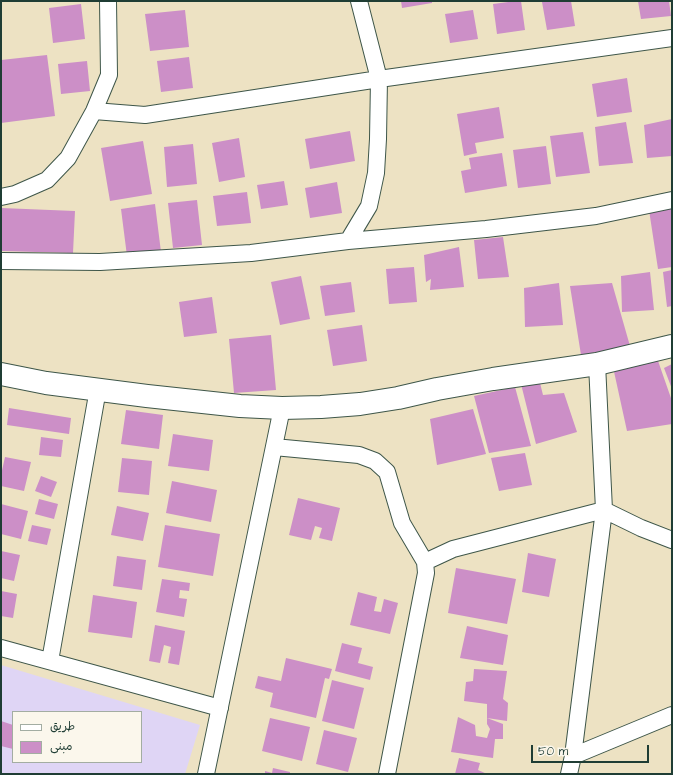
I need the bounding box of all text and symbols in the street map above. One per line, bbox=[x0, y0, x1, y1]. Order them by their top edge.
legend bbox=[12, 711, 142, 763]
text: طريق bbox=[50, 718, 75, 735]
scale bar bbox=[533, 737, 651, 763]
text: مبنى bbox=[50, 738, 73, 755]
text: 50 m bbox=[538, 743, 568, 760]

